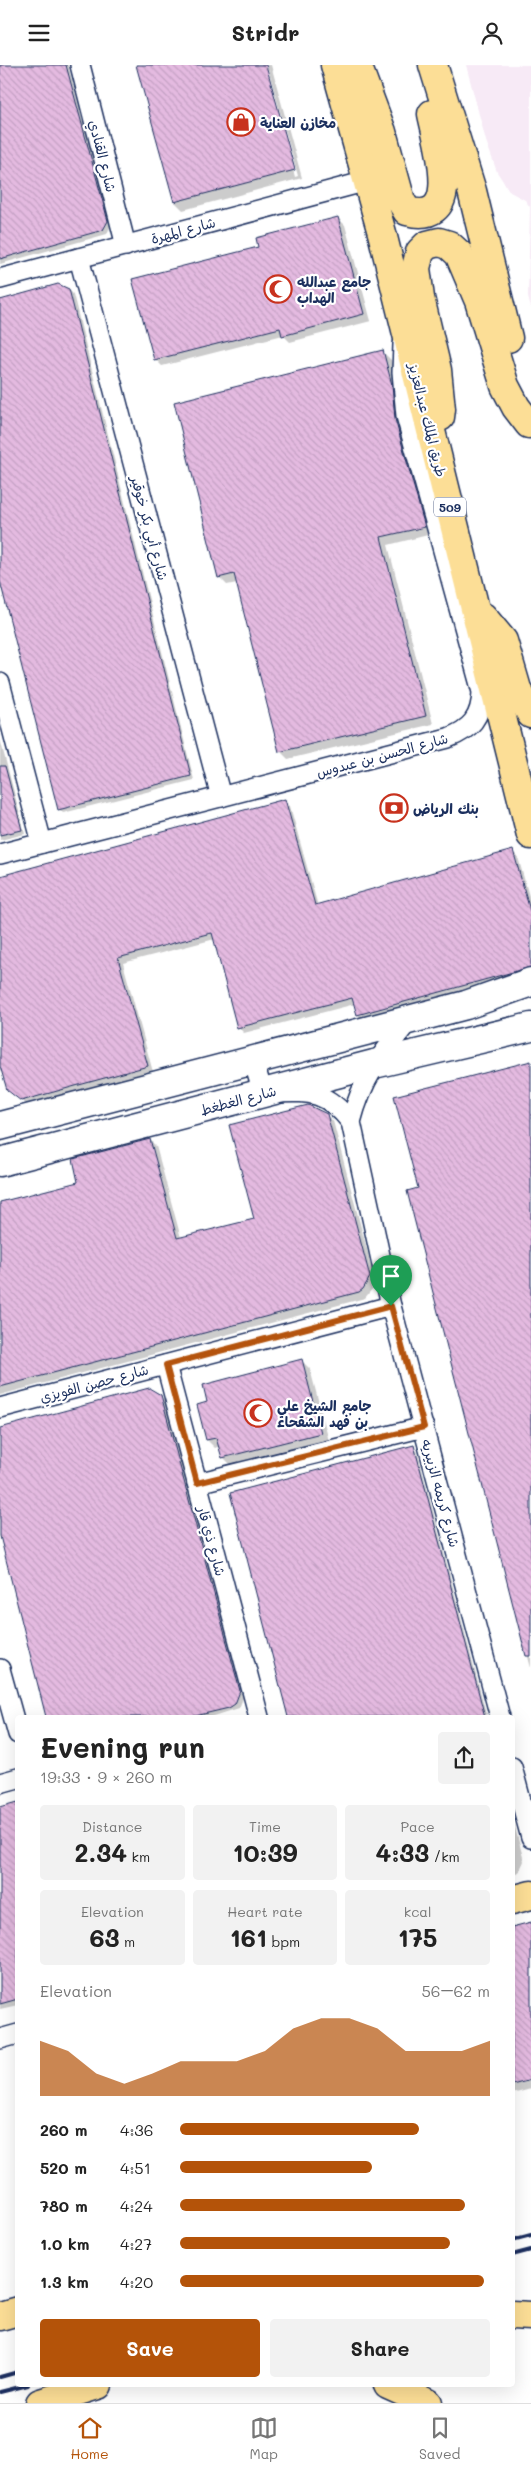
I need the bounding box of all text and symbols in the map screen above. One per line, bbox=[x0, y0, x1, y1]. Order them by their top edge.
text: Stridr bbox=[232, 18, 299, 47]
icon: menu bbox=[25, 19, 53, 47]
icon: person bbox=[478, 19, 506, 47]
shop icon: مخازن العناية bbox=[226, 107, 256, 137]
place label: مخازن العناية bbox=[260, 113, 336, 132]
street label: شارع القنادي bbox=[83, 118, 121, 195]
street label: شارع المهرة bbox=[149, 212, 218, 249]
place label: جامع عبدالله الهداب bbox=[297, 272, 371, 307]
mosque icon: جامع عبدالله الهداب bbox=[263, 274, 293, 304]
street label: طريق الملك عبدالعزيز bbox=[404, 360, 451, 479]
street label: شارع أبي بكر خوقير bbox=[123, 473, 173, 583]
road number: 509 bbox=[434, 497, 466, 517]
street label: شارع الحسن بن عبدوس bbox=[314, 728, 450, 783]
bank icon: بنك الرياض bbox=[379, 793, 409, 823]
place label: بنك الرياض bbox=[413, 799, 479, 818]
street label: شارع الغطغط bbox=[198, 1081, 278, 1120]
pin bbox=[370, 1255, 412, 1306]
icon: arrive bbox=[377, 1262, 405, 1290]
street label: شارع حصن الفويزي bbox=[38, 1359, 151, 1409]
place label: جامع الشيخ علي بن فهد الشقحاء bbox=[277, 1396, 372, 1431]
mosque icon: جامع الشيخ علي بن فهد الشقحاء bbox=[243, 1398, 273, 1428]
street label: شارع كريمه الزبيريه bbox=[416, 1437, 465, 1549]
street label: شارع ذي قار bbox=[191, 1503, 230, 1579]
text: Evening run bbox=[40, 1729, 205, 1765]
button: share bbox=[438, 1732, 490, 1784]
text: 19:33 · 9 × 260 m bbox=[40, 1766, 172, 1787]
text: Distance bbox=[82, 1817, 142, 1836]
text: Time bbox=[249, 1817, 281, 1836]
text: Pace bbox=[401, 1817, 435, 1836]
text: 2.34 bbox=[75, 1836, 127, 1868]
text: 10:39 bbox=[232, 1836, 298, 1868]
text: 4:33 bbox=[376, 1836, 429, 1868]
text: km bbox=[127, 1847, 150, 1866]
text: /km bbox=[429, 1847, 460, 1866]
text: Elevation bbox=[81, 1902, 144, 1921]
text: Heart rate bbox=[227, 1902, 303, 1921]
text: kcal bbox=[404, 1902, 432, 1921]
text: 63 bbox=[89, 1921, 120, 1953]
text: 161 bbox=[230, 1921, 267, 1953]
text: 175 bbox=[398, 1921, 437, 1953]
text: m bbox=[120, 1932, 135, 1951]
text: bpm bbox=[267, 1932, 300, 1951]
text: Elevation bbox=[40, 1980, 112, 2001]
text: 56–62 m bbox=[421, 1980, 490, 2001]
text: 260 m bbox=[40, 2119, 87, 2140]
text: 4:36 bbox=[120, 2119, 153, 2140]
text: 520 m bbox=[40, 2157, 87, 2178]
text: 4:51 bbox=[120, 2157, 151, 2178]
text: 780 m bbox=[40, 2195, 88, 2216]
text: 4:24 bbox=[120, 2195, 153, 2216]
text: 1.0 km bbox=[40, 2233, 89, 2254]
text: 4:27 bbox=[120, 2233, 152, 2254]
text: 1.3 km bbox=[40, 2271, 89, 2292]
text: 4:20 bbox=[120, 2271, 153, 2292]
button: Save bbox=[40, 2319, 260, 2377]
button: Share bbox=[270, 2319, 490, 2377]
tab: Home bbox=[70, 2414, 109, 2463]
tab: Map bbox=[249, 2414, 278, 2463]
tab: Saved bbox=[419, 2414, 461, 2463]

